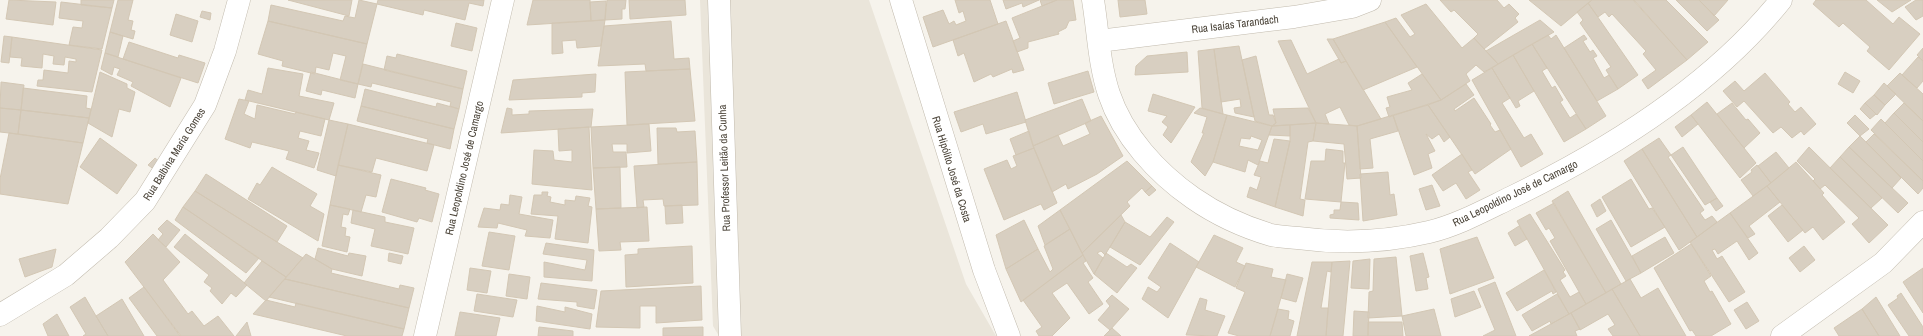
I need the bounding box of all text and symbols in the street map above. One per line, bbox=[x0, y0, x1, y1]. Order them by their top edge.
street label: Rua Isaías Tarandach bbox=[1191, 12, 1279, 36]
street label: Rua Leopoldino José de Camargo bbox=[442, 99, 486, 237]
street label: Rua Professor Leitão da Cunha bbox=[715, 104, 733, 232]
street label: Rua Balbina Maria Gomes bbox=[140, 105, 208, 203]
street label: Rua Hipólito José da Costa bbox=[929, 114, 975, 224]
street label: Rua Leopoldino José de Camargo bbox=[1450, 157, 1580, 229]

